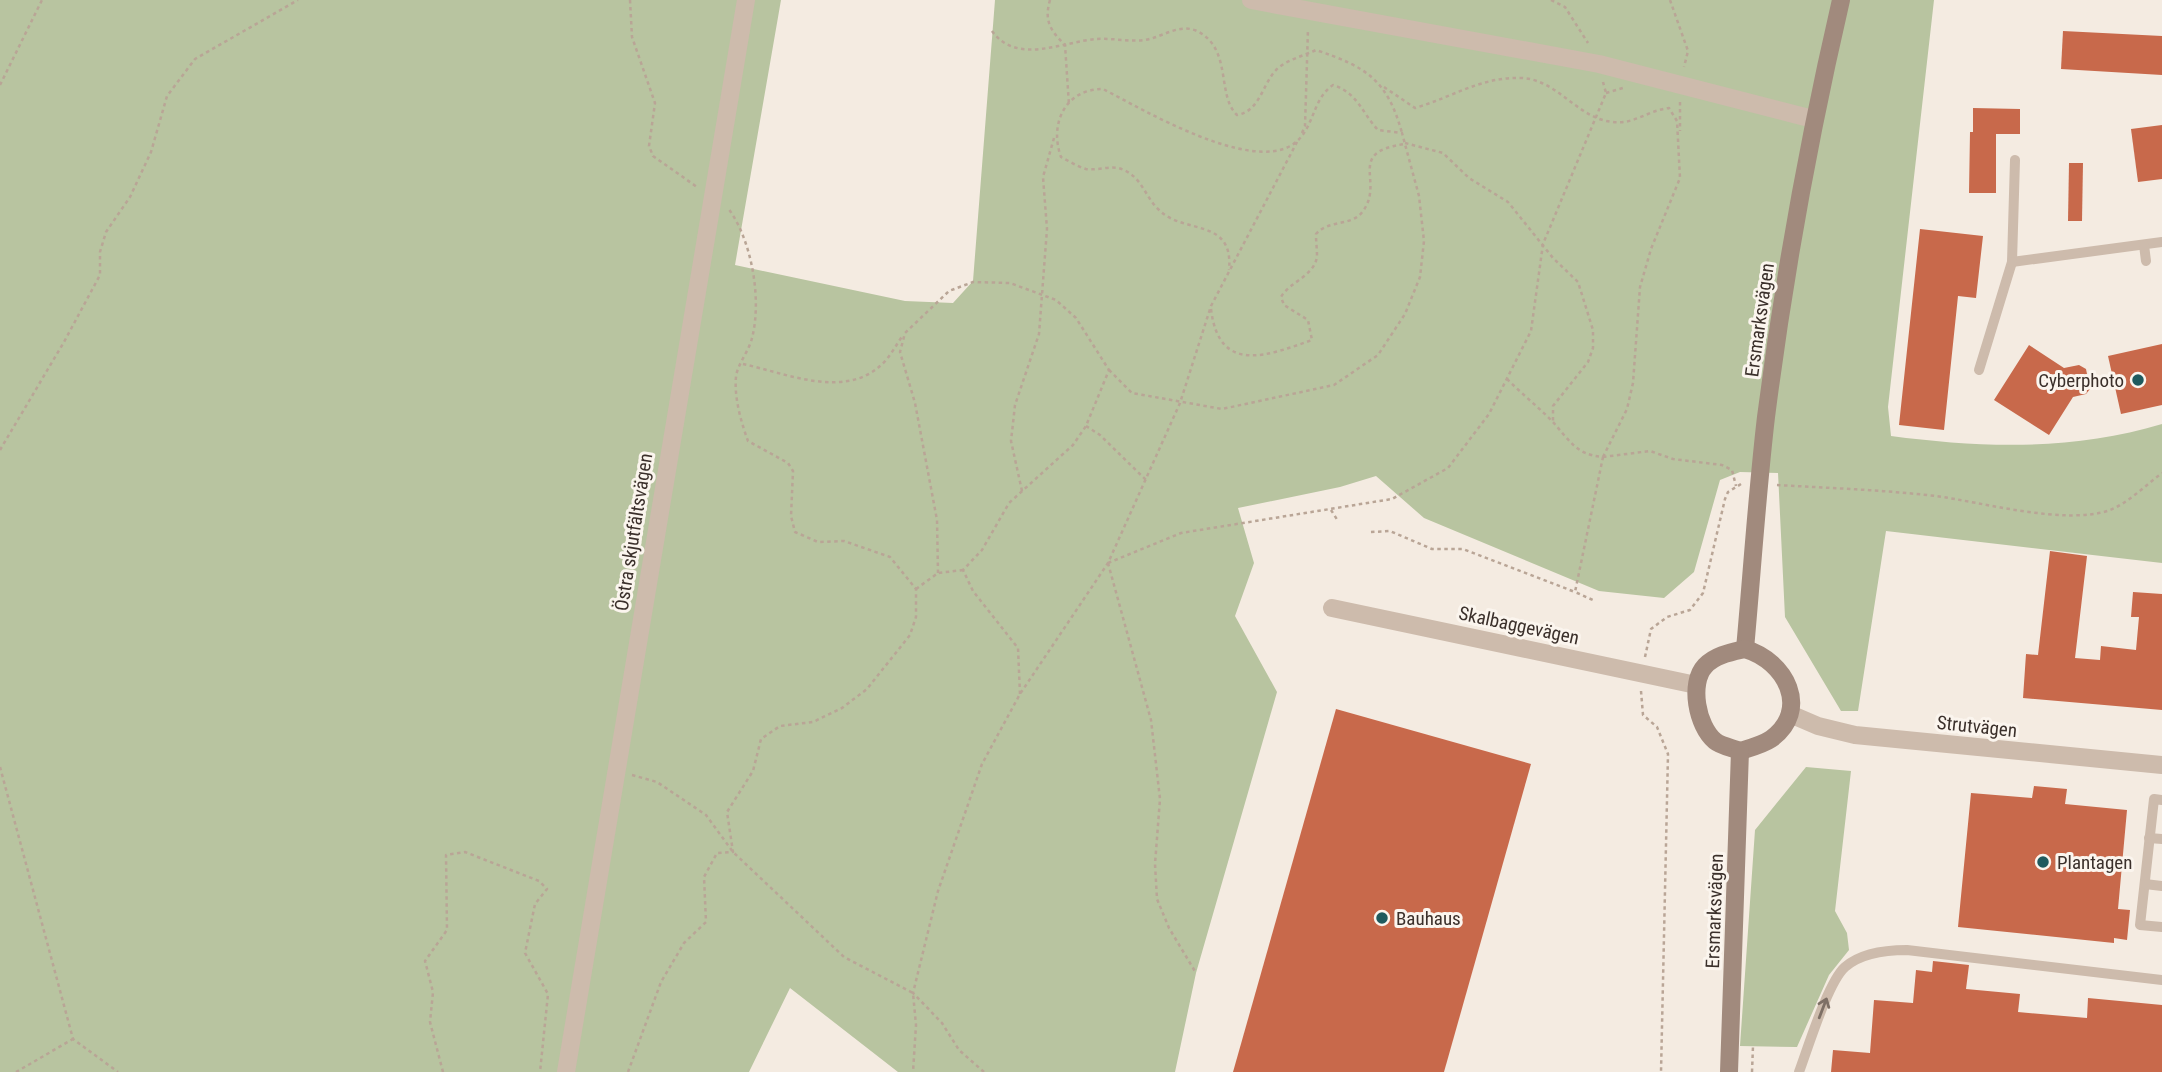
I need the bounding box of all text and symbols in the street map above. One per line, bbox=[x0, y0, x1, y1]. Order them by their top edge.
street label: Ersmarksvägen bbox=[1740, 262, 1779, 379]
place label: Cyberphoto bbox=[2038, 369, 2124, 392]
marker: Cyberphoto bbox=[2130, 372, 2146, 388]
street label: Östra skjutfältsvägen bbox=[610, 452, 657, 613]
street label: Skalbaggevägen bbox=[1457, 602, 1581, 649]
street label: Strutvägen bbox=[1936, 711, 2018, 742]
place label: Plantagen bbox=[2057, 851, 2132, 874]
street label: Ersmarksvägen bbox=[1701, 853, 1728, 969]
marker: Plantagen bbox=[2035, 854, 2051, 870]
place label: Bauhaus bbox=[1396, 907, 1461, 930]
marker: Bauhaus bbox=[1374, 910, 1390, 926]
one-way arrow bbox=[1818, 998, 1831, 1020]

